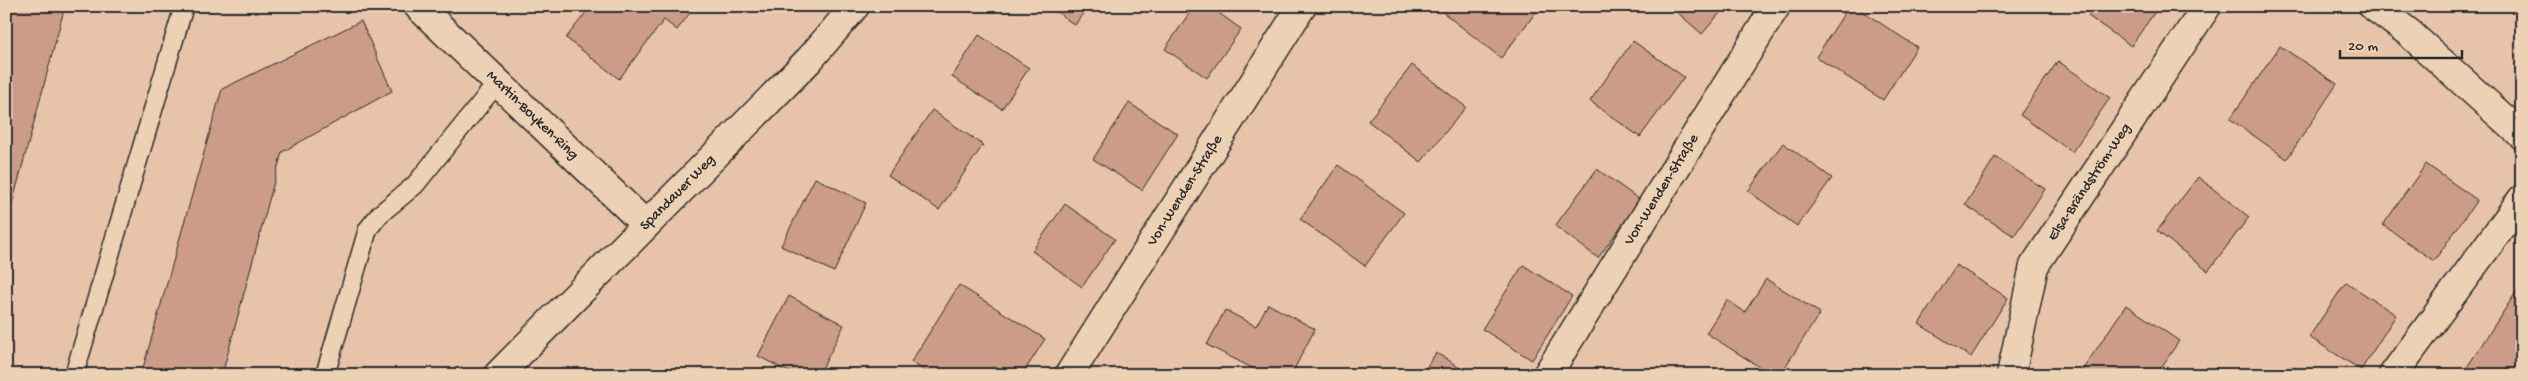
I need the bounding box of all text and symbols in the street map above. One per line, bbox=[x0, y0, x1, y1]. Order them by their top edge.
scale bar bbox=[2340, 28, 2463, 60]
text: 20 m bbox=[2348, 38, 2378, 56]
street label: Martin-Boyken-Ring bbox=[482, 67, 582, 164]
street label: Elsa-Brändström-Weg bbox=[2044, 120, 2135, 245]
street label: Von-Wenden-Straße bbox=[1620, 131, 1703, 250]
street label: Von-Wenden-Straße bbox=[1143, 132, 1227, 250]
street label: Spandauer Weg bbox=[636, 151, 719, 235]

